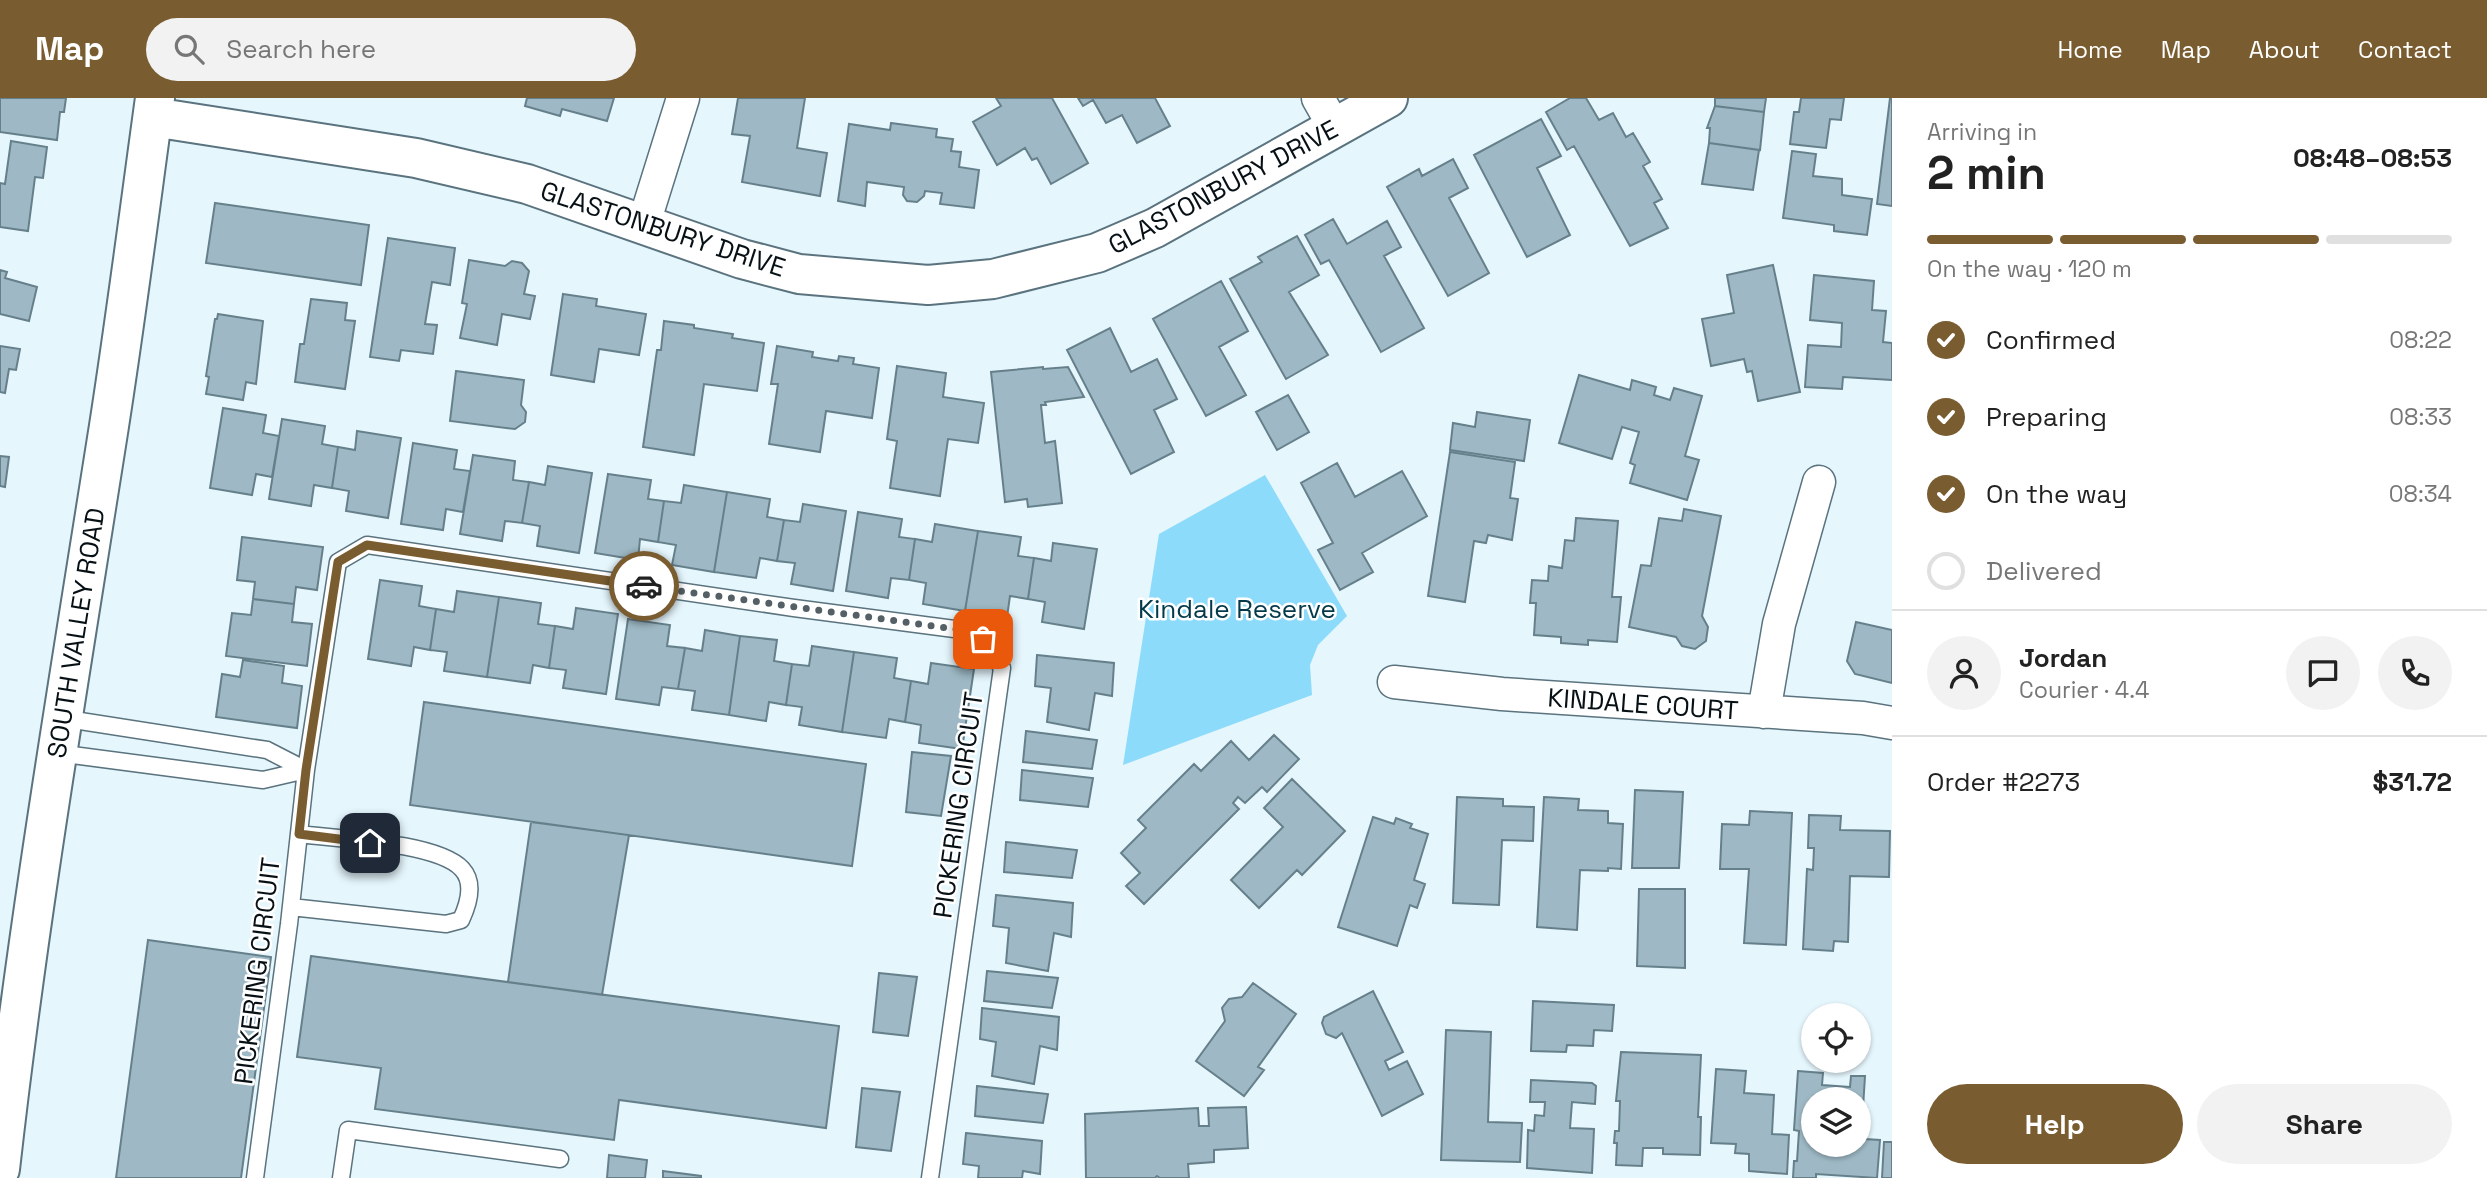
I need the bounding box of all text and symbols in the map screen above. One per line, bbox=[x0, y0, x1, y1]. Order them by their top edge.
search box bbox=[146, 18, 636, 81]
text: Map bbox=[35, 28, 104, 70]
icon: search bbox=[170, 30, 208, 68]
text: Search here bbox=[226, 32, 376, 66]
text: Home bbox=[2057, 34, 2123, 65]
text: Map bbox=[2161, 34, 2211, 65]
text: About bbox=[2249, 34, 2320, 65]
text: Contact bbox=[2358, 34, 2452, 65]
street label: GLASTONBURY DRIVE bbox=[1102, 112, 1344, 262]
text: Arriving in bbox=[1927, 117, 2037, 147]
text: 08:48–08:53 bbox=[2293, 141, 2452, 175]
text: 2 min bbox=[1927, 144, 2046, 202]
street label: GLASTONBURY DRIVE bbox=[536, 173, 790, 285]
text: On the way · 120 m bbox=[1927, 254, 2132, 284]
icon: check bbox=[1927, 321, 1965, 359]
text: Confirmed bbox=[1986, 323, 2116, 357]
text: 08:22 bbox=[2389, 325, 2452, 355]
icon: check bbox=[1927, 398, 1965, 436]
text: Preparing bbox=[1986, 400, 2107, 434]
text: 08:33 bbox=[2389, 402, 2452, 432]
icon: check bbox=[1927, 475, 1965, 513]
text: On the way bbox=[1986, 477, 2127, 511]
text: 08:34 bbox=[2389, 479, 2452, 509]
street label: SOUTH VALLEY ROAD bbox=[39, 505, 113, 761]
courier bbox=[609, 551, 679, 621]
text: Delivered bbox=[1986, 554, 2102, 588]
icon: car bbox=[625, 567, 663, 605]
park label: Kindale Reserve bbox=[1138, 592, 1336, 626]
pin bbox=[953, 609, 1013, 669]
icon: bag bbox=[964, 620, 1002, 658]
button: person bbox=[1927, 636, 2001, 710]
button: chat bbox=[2286, 636, 2360, 710]
button: phone bbox=[2378, 636, 2452, 710]
text: Jordan bbox=[2019, 641, 2107, 675]
text: Courier · 4.4 bbox=[2019, 675, 2149, 705]
street label: KINDALE COURT bbox=[1546, 680, 1740, 728]
street label: PICKERING CIRCUIT bbox=[925, 690, 991, 920]
text: Order #2273 bbox=[1927, 765, 2080, 799]
text: $31.72 bbox=[2373, 765, 2452, 799]
pin bbox=[340, 813, 400, 873]
icon: home bbox=[351, 824, 389, 862]
street label: PICKERING CIRCUIT bbox=[226, 856, 288, 1086]
map controls bbox=[1801, 1003, 1871, 1157]
button: locate bbox=[1801, 1003, 1871, 1073]
button: Help bbox=[1927, 1084, 2183, 1164]
button: Share bbox=[2197, 1084, 2452, 1164]
button: layers bbox=[1801, 1087, 1871, 1157]

